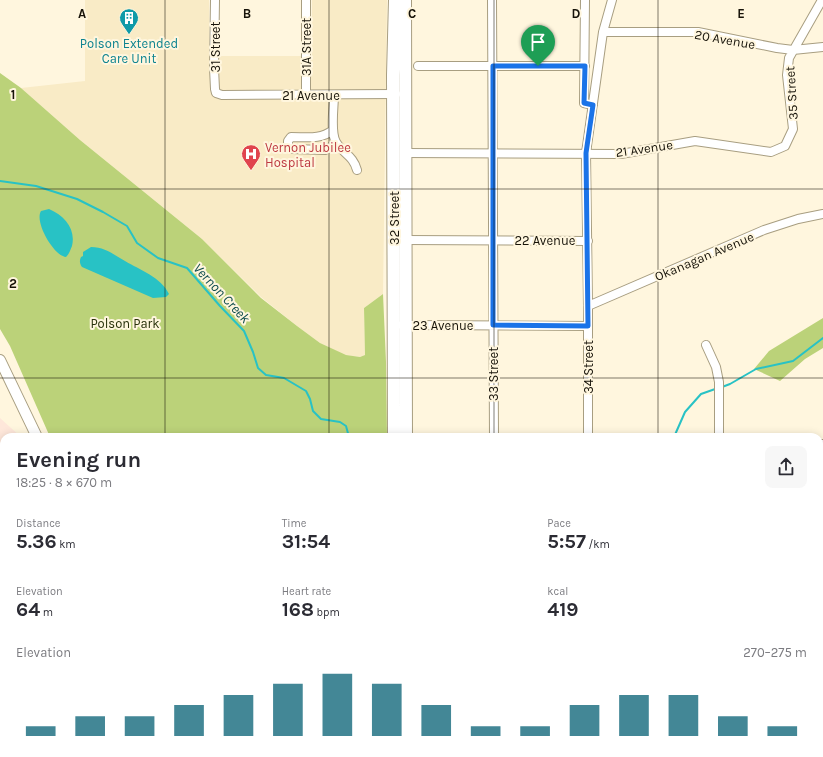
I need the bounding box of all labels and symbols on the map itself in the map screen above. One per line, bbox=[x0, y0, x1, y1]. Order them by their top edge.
text: A bbox=[78, 6, 86, 21]
text: B bbox=[243, 6, 251, 21]
text: C bbox=[408, 6, 416, 21]
text: D bbox=[572, 6, 581, 21]
text: E bbox=[737, 6, 745, 21]
building icon: Polson Extended Care Unit bbox=[118, 7, 140, 35]
street label: 31A Street bbox=[299, 18, 314, 76]
street label: 31 Street bbox=[208, 22, 223, 72]
pin bbox=[521, 25, 555, 66]
street label: 20 Avenue bbox=[694, 27, 757, 52]
place label: Polson Extended Care Unit bbox=[80, 36, 178, 66]
street label: 35 Street bbox=[782, 66, 801, 120]
text: 1 bbox=[11, 87, 15, 102]
street label: 21 Avenue bbox=[282, 88, 340, 103]
street label: 21 Avenue bbox=[614, 137, 674, 160]
place label: Vernon Jubilee Hospital bbox=[265, 140, 351, 170]
hospital icon: Vernon Jubilee Hospital bbox=[240, 143, 262, 171]
street label: 32 Street bbox=[387, 191, 402, 245]
street label: Okanagan Avenue bbox=[652, 229, 756, 284]
street label: 22 Avenue bbox=[515, 233, 576, 248]
water label: Vernon Creek bbox=[190, 260, 254, 327]
text: 2 bbox=[9, 276, 17, 291]
park label: Polson Park bbox=[90, 316, 160, 331]
street label: 23 Avenue bbox=[412, 318, 474, 333]
street label: 34 Street bbox=[581, 340, 596, 394]
street label: 33 Street bbox=[486, 347, 501, 401]

